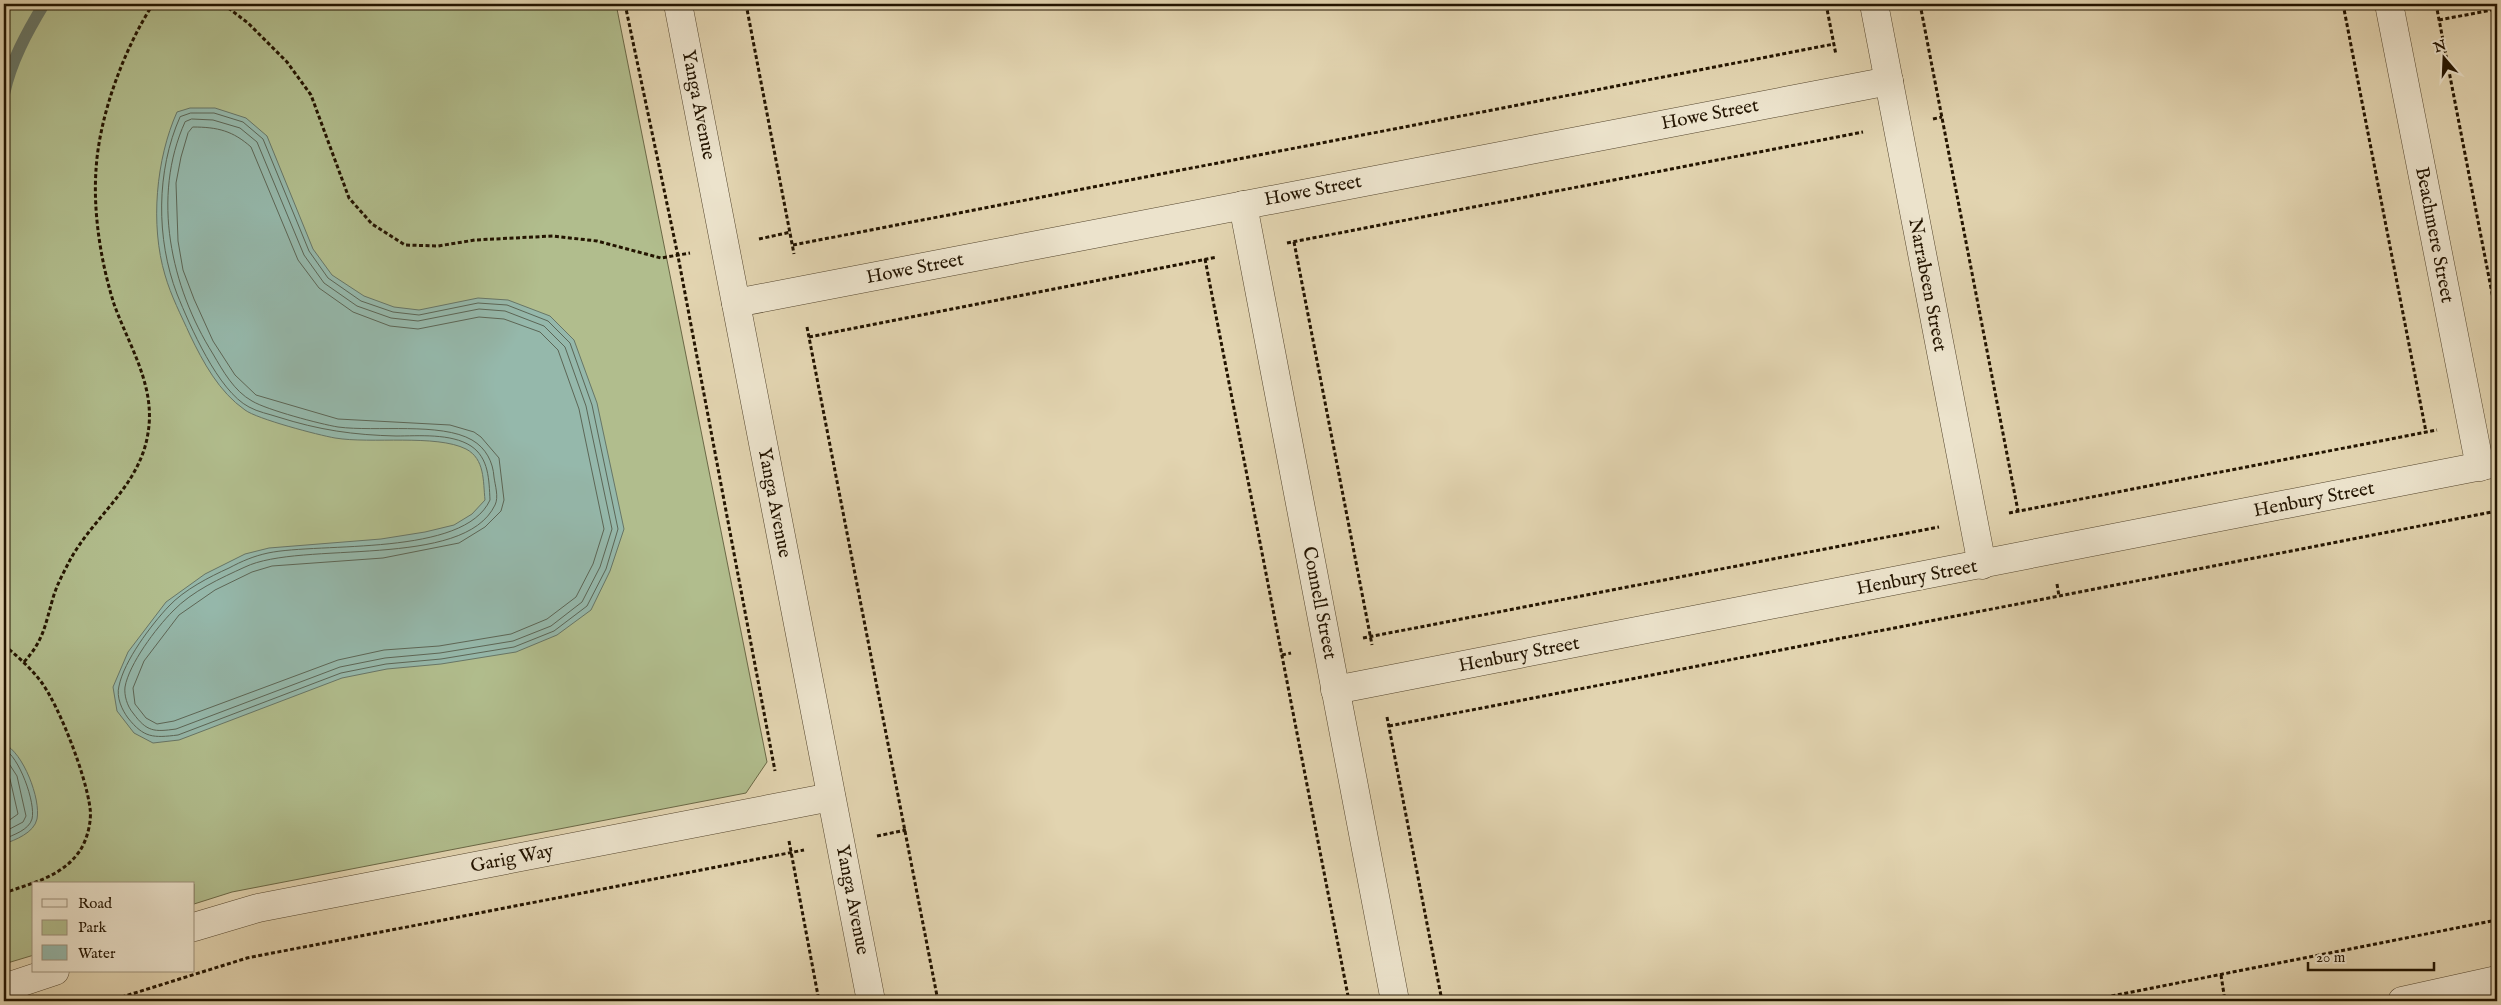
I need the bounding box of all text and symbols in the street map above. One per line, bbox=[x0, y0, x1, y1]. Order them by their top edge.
north arrow bbox=[2418, 32, 2468, 82]
text: N bbox=[2430, 36, 2449, 57]
street label: Yanga Avenue bbox=[676, 48, 720, 162]
street label: Howe Street bbox=[1659, 94, 1761, 136]
street label: Beachmere Street bbox=[2409, 165, 2459, 306]
street label: Howe Street bbox=[1262, 170, 1364, 212]
street label: Narrabeen Street bbox=[1902, 216, 1952, 354]
street label: Howe Street bbox=[864, 248, 966, 290]
street label: Yanga Avenue bbox=[752, 446, 796, 560]
street label: Henbury Street bbox=[2252, 476, 2377, 523]
street label: Connell Street bbox=[1296, 545, 1342, 662]
street label: Henbury Street bbox=[1855, 554, 1980, 601]
street label: Henbury Street bbox=[1457, 631, 1582, 678]
street label: Garig Way bbox=[468, 839, 556, 879]
street label: Yanga Avenue bbox=[830, 843, 874, 957]
legend bbox=[32, 882, 195, 972]
text: Road bbox=[78, 894, 113, 913]
text: Park bbox=[78, 918, 108, 937]
scale bar bbox=[2308, 940, 2435, 972]
text: Water bbox=[78, 944, 116, 963]
text: 20 m bbox=[2316, 948, 2346, 967]

